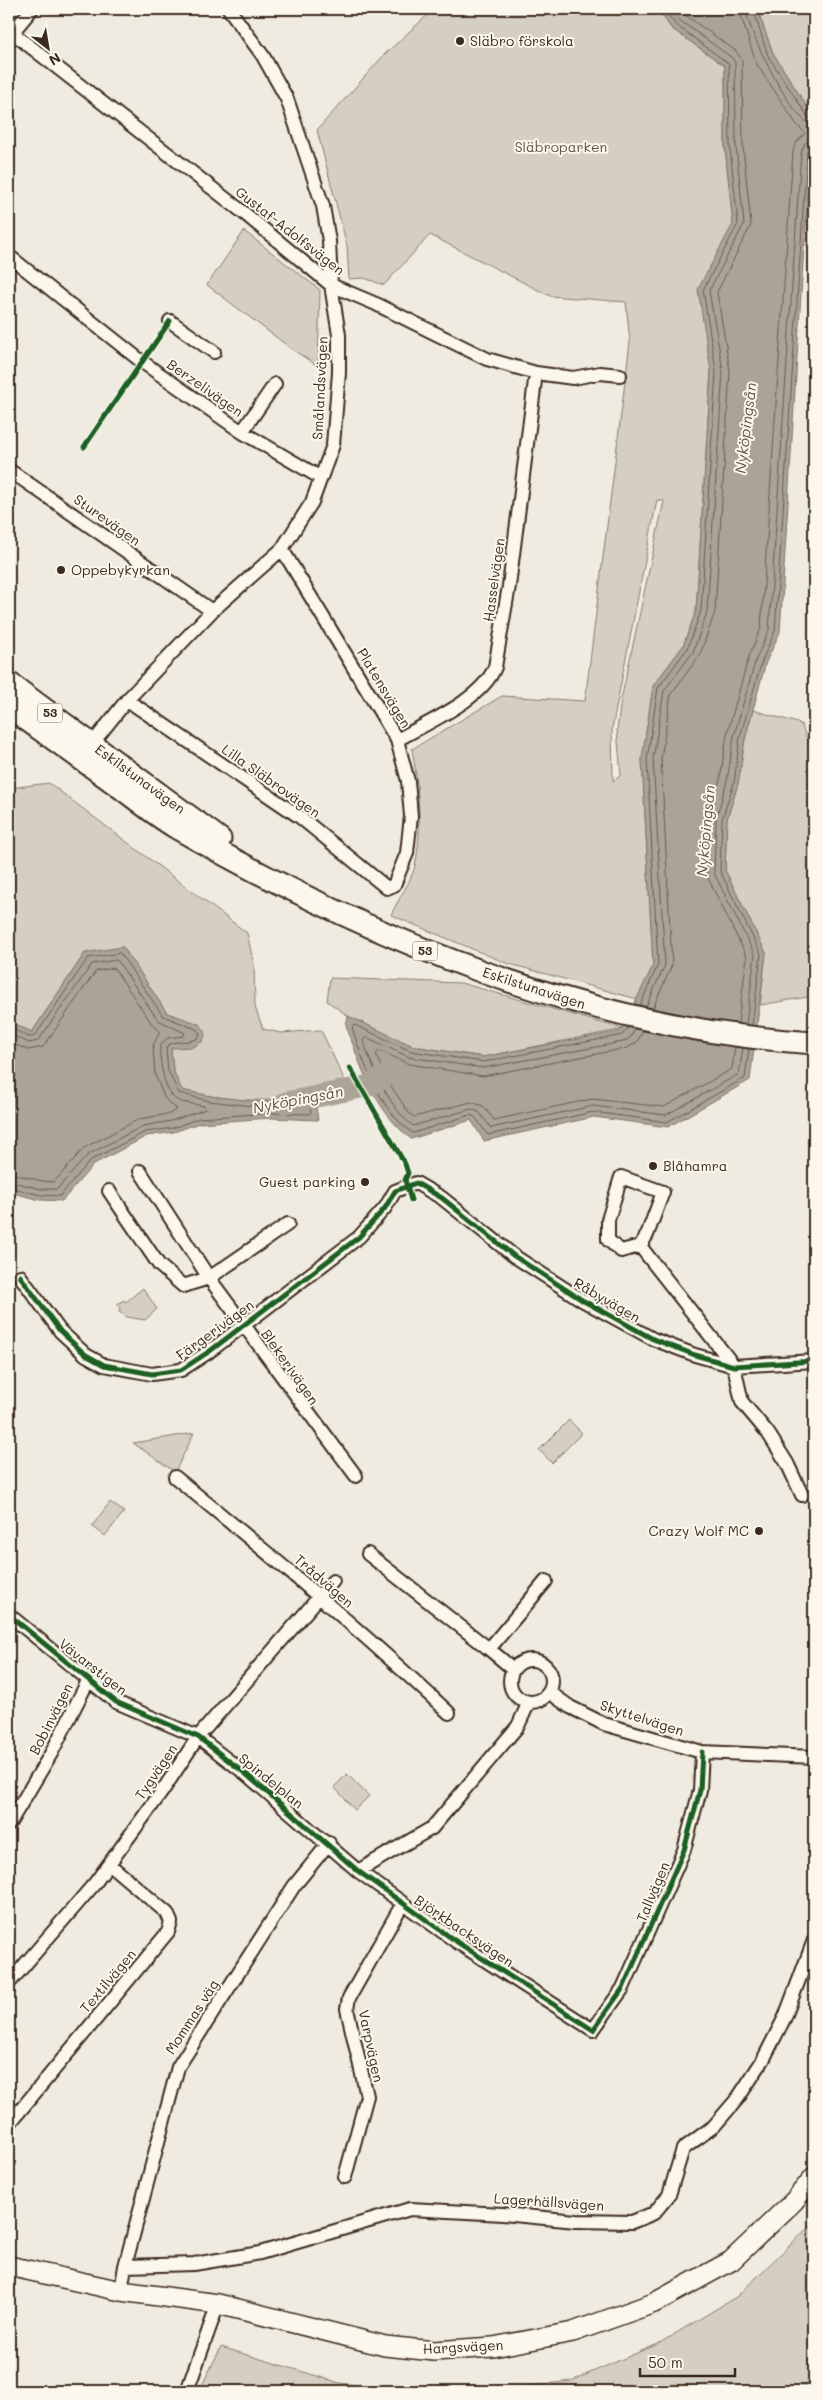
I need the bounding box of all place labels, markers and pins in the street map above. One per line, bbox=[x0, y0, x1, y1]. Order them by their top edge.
place label: Släbro förskola bbox=[470, 31, 574, 50]
marker: Släbro förskola bbox=[454, 35, 466, 47]
place label: Oppebykyrkan bbox=[71, 560, 170, 579]
marker: Oppebykyrkan bbox=[55, 564, 67, 576]
place label: Blåhamra bbox=[663, 1156, 727, 1175]
marker: Blåhamra bbox=[647, 1160, 659, 1172]
place label: Guest parking bbox=[259, 1172, 355, 1191]
marker: Guest parking bbox=[359, 1176, 371, 1188]
place label: Crazy Wolf MC bbox=[648, 1521, 749, 1540]
marker: Crazy Wolf MC bbox=[753, 1525, 765, 1537]

